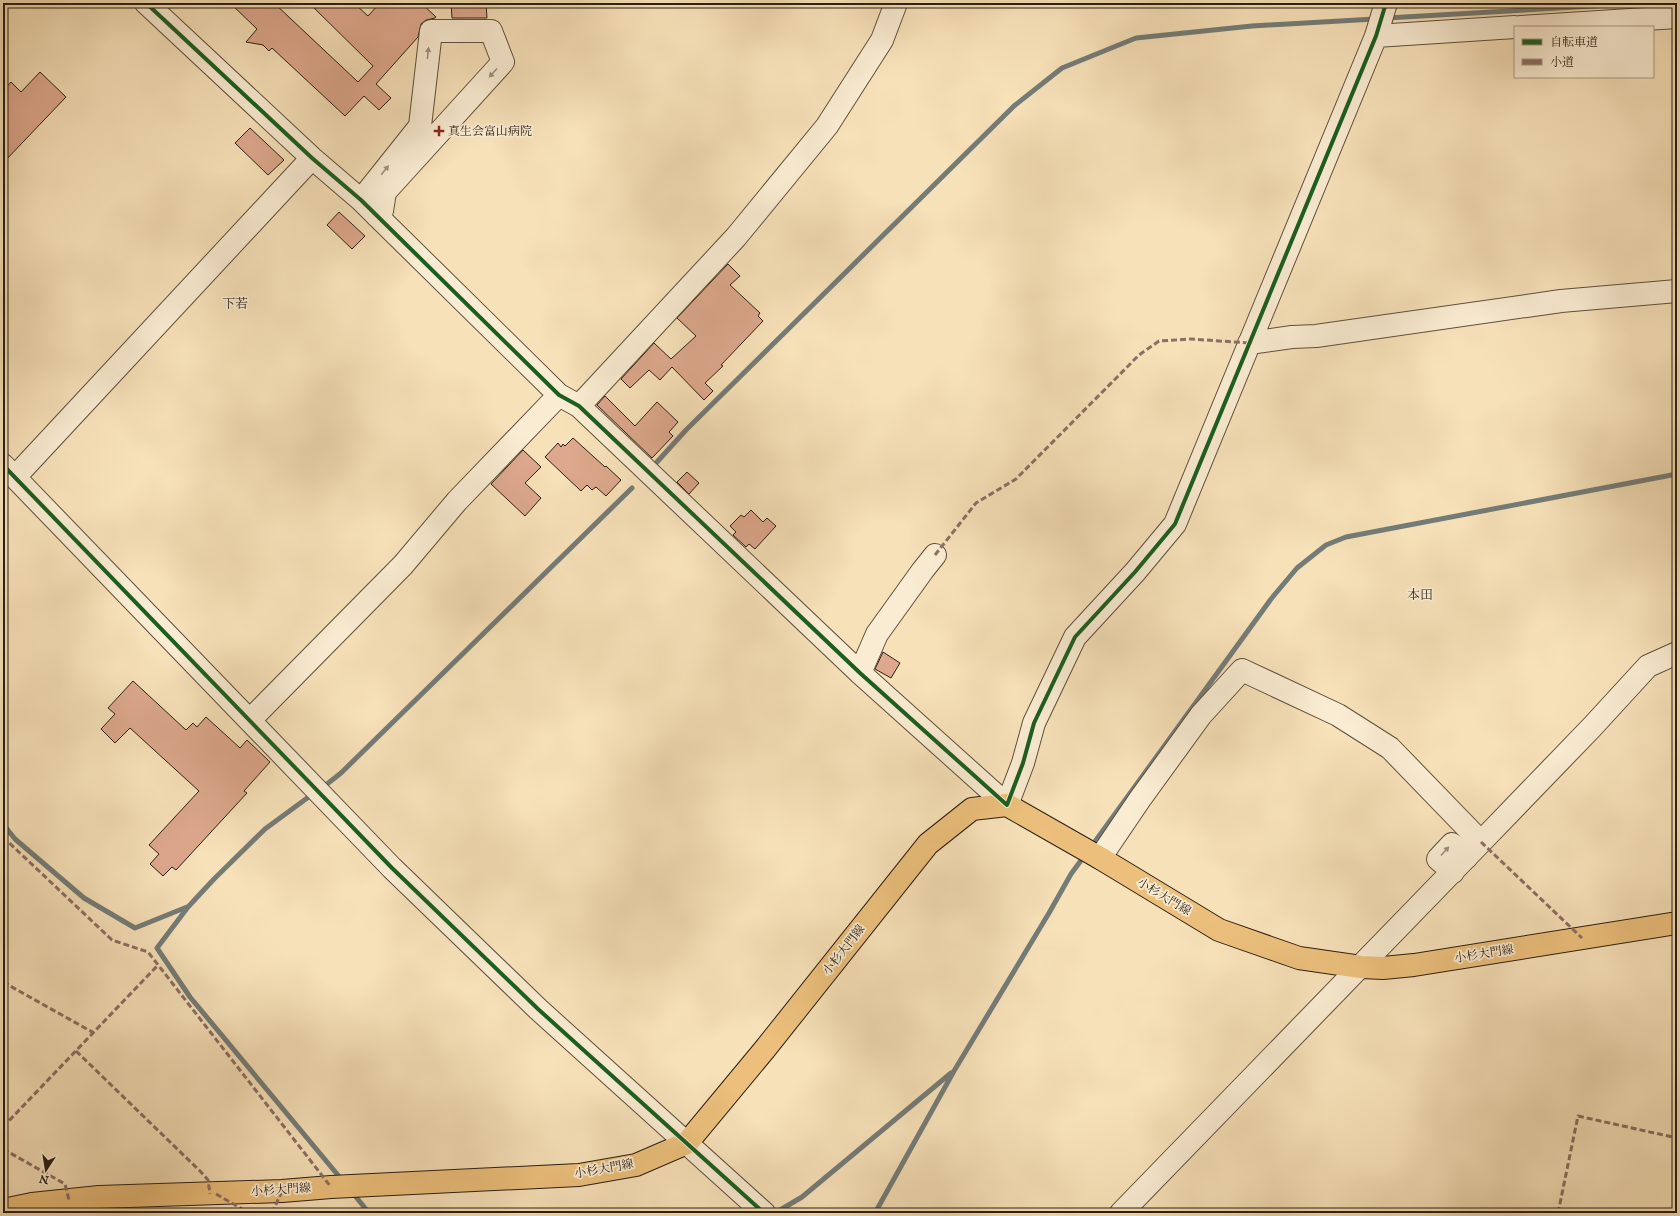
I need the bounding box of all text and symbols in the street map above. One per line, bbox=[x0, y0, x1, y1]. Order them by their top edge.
legend bbox=[1514, 26, 1654, 78]
text: 自転車道 bbox=[1550, 35, 1598, 50]
one-way arrow bbox=[425, 46, 432, 59]
text: 小道 bbox=[1550, 55, 1574, 70]
one-way arrow bbox=[488, 68, 498, 78]
place label: 真生会富山病院 bbox=[448, 124, 532, 139]
marker: 真生会富山病院 bbox=[433, 125, 445, 137]
one-way arrow bbox=[381, 164, 390, 175]
district label: 下若 bbox=[222, 296, 248, 313]
district label: 本田 bbox=[1407, 587, 1433, 604]
one-way arrow bbox=[1440, 846, 1450, 856]
street label: 小杉大門線 bbox=[1134, 875, 1194, 919]
street label: 小杉大門線 bbox=[820, 922, 868, 978]
street label: 小杉大門線 bbox=[1453, 942, 1515, 966]
north arrow bbox=[26, 1150, 66, 1190]
street label: 小杉大門線 bbox=[573, 1156, 635, 1182]
text: N bbox=[38, 1171, 51, 1187]
street label: 小杉大門線 bbox=[251, 1180, 311, 1200]

